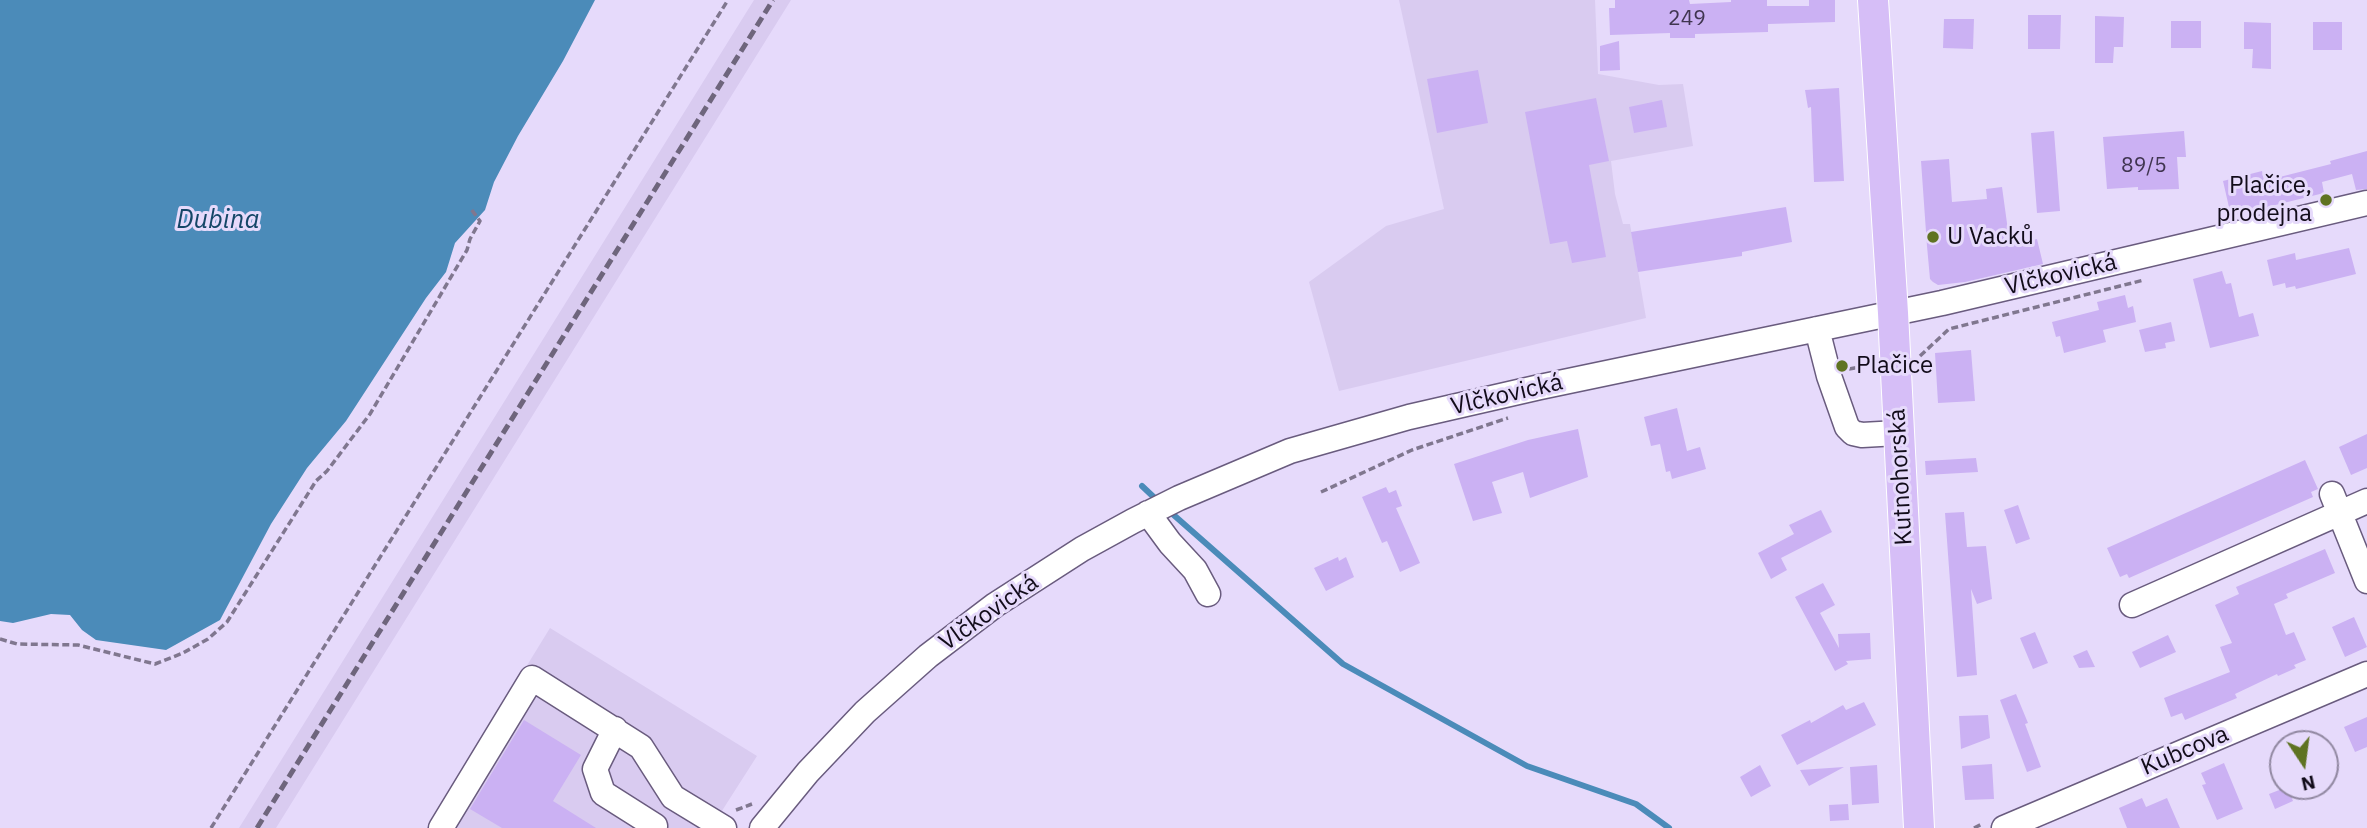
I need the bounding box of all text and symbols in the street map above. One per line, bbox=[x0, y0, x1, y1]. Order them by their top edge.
house number: 249 bbox=[1668, 6, 1706, 32]
house number: 89/5 bbox=[2121, 153, 2167, 179]
place label: Plačice, prodejna bbox=[2216, 172, 2312, 228]
marker: Plačice, prodejna bbox=[2318, 192, 2334, 208]
water label: Dubina bbox=[176, 204, 260, 236]
place label: U Vacků bbox=[1947, 223, 2034, 251]
marker: U Vacků bbox=[1925, 229, 1941, 245]
street label: Vlčkovická bbox=[2002, 248, 2120, 302]
place label: Plačice bbox=[1856, 352, 1933, 380]
marker: Plačice bbox=[1834, 358, 1850, 374]
street label: Vlčkovická bbox=[1448, 368, 1566, 422]
street label: Kutnohorská bbox=[1883, 408, 1919, 546]
street label: Vlčkovická bbox=[934, 569, 1044, 657]
street label: Kubcova bbox=[2137, 720, 2233, 782]
north arrow bbox=[2269, 730, 2339, 800]
text: N bbox=[2299, 770, 2318, 797]

